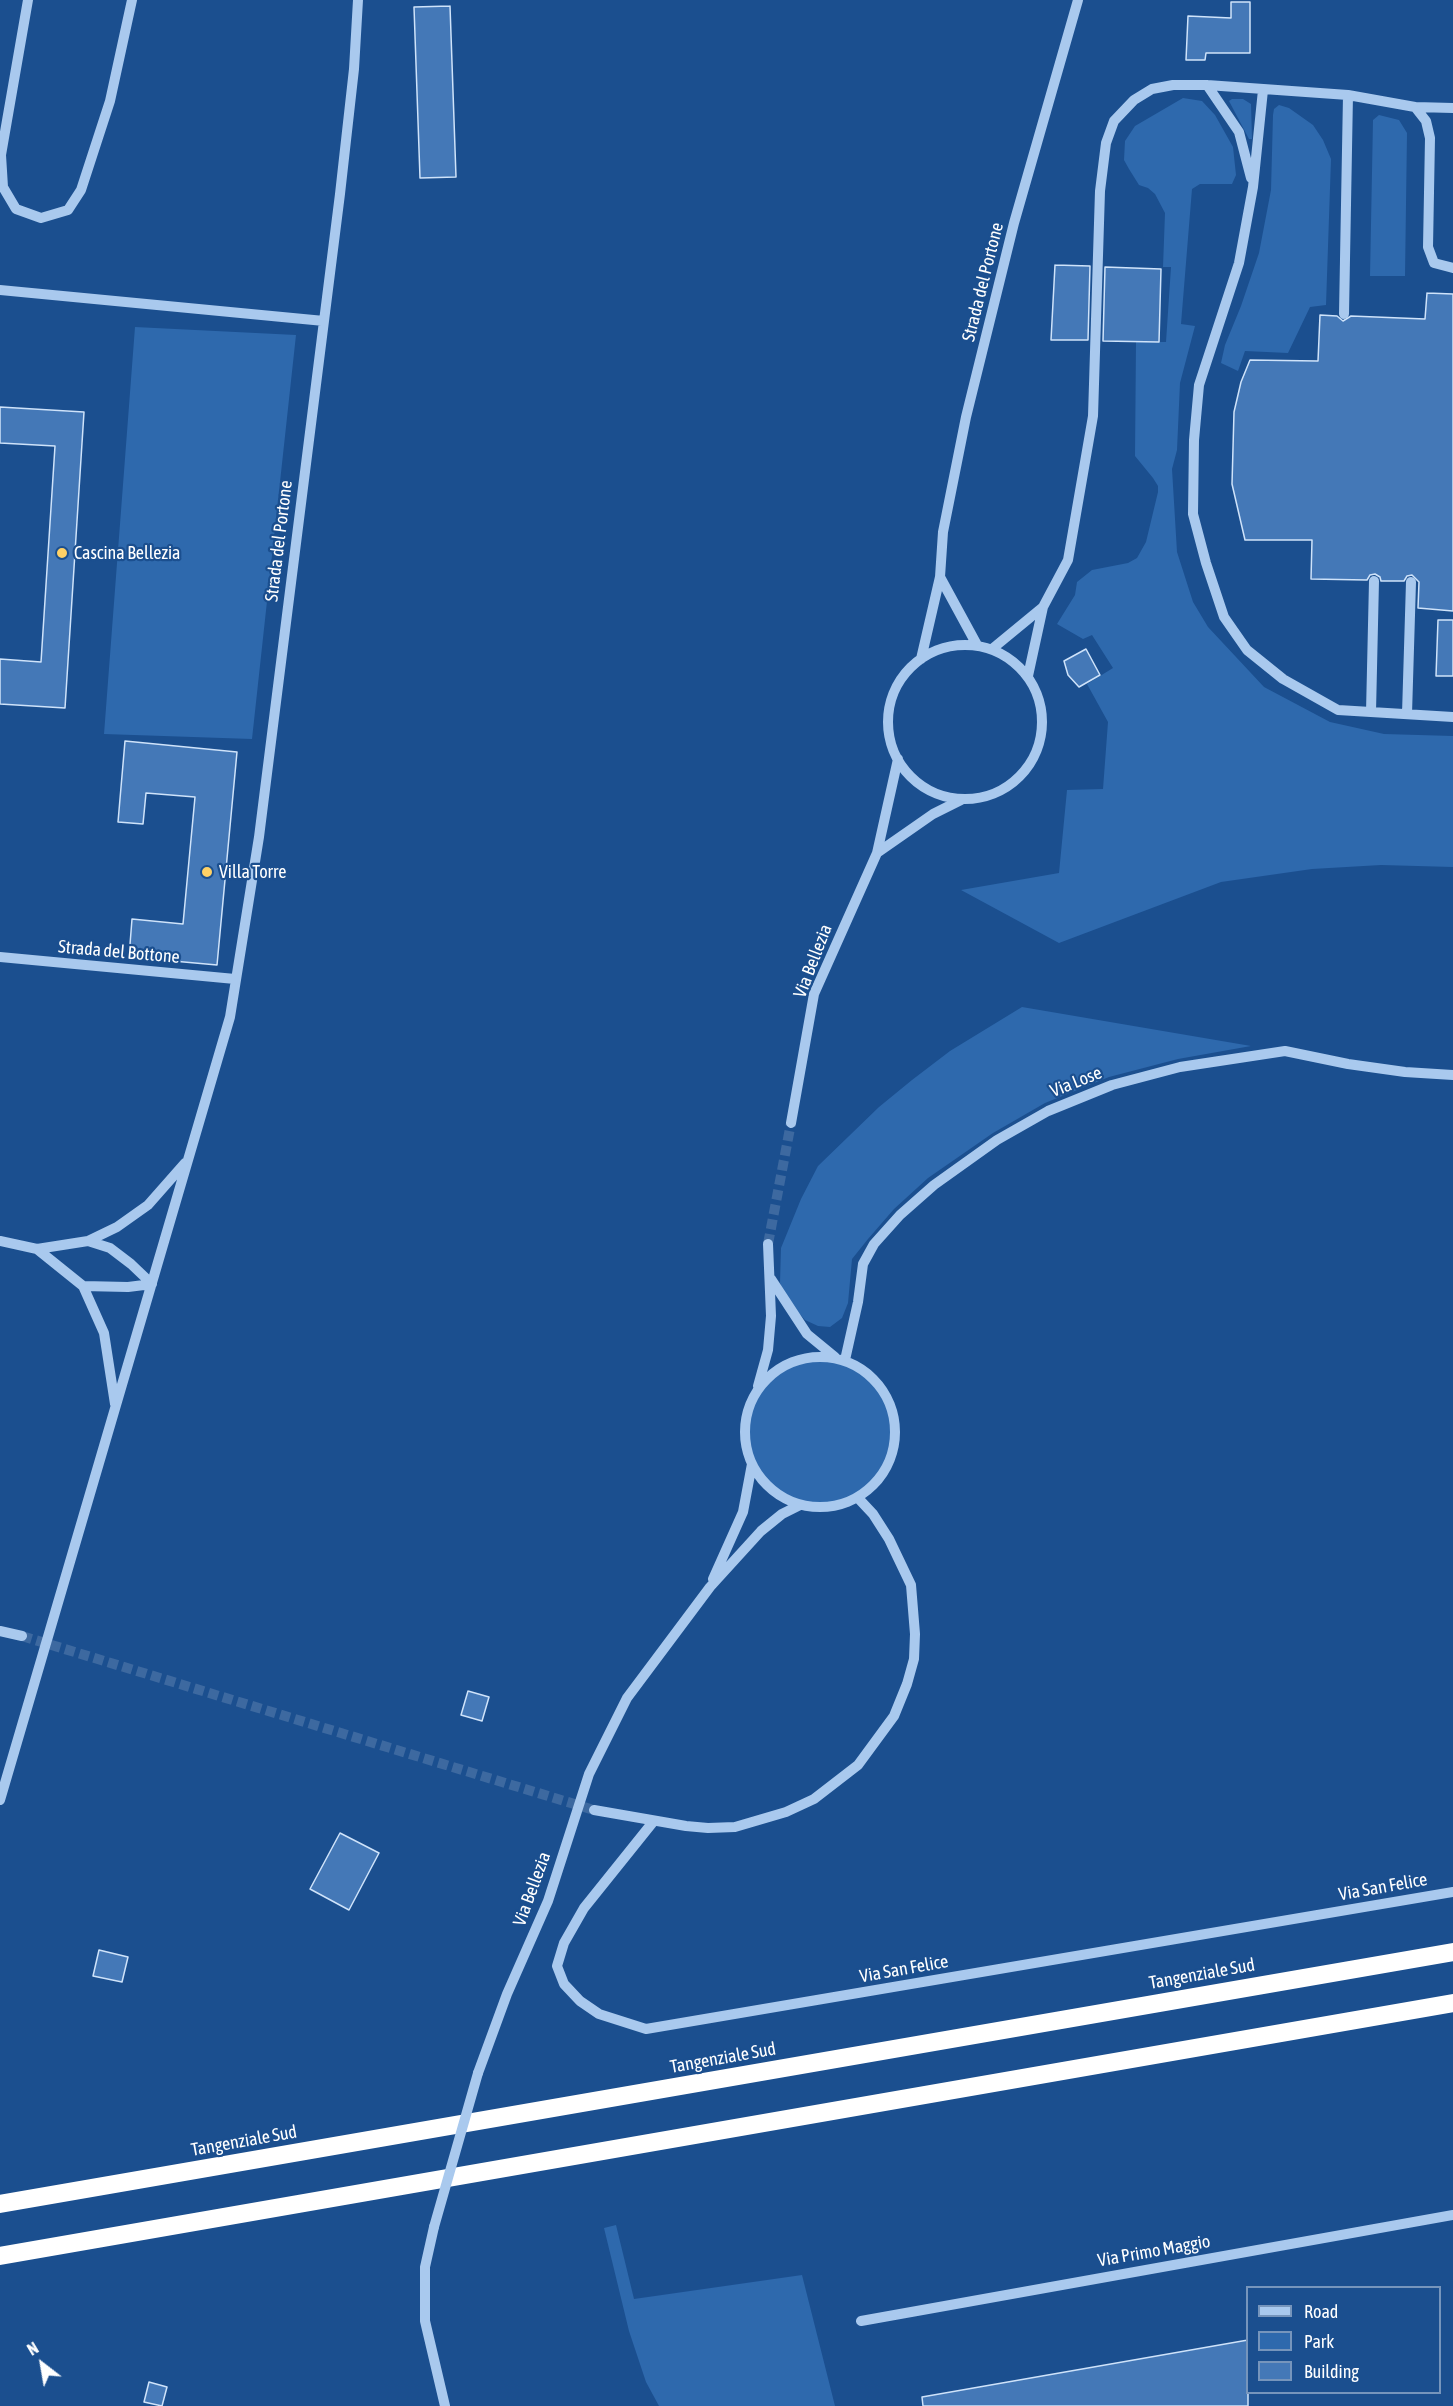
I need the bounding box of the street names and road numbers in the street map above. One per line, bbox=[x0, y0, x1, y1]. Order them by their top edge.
street label: Strada del Portone bbox=[958, 220, 1008, 344]
street label: Strada del Portone bbox=[261, 479, 297, 603]
street label: Via Bellezia bbox=[789, 921, 837, 1001]
street label: Strada del Bottone bbox=[57, 936, 181, 968]
street label: Via Lose bbox=[1047, 1062, 1105, 1102]
street label: Via Bellezia bbox=[509, 1849, 555, 1929]
street label: Via San Felice bbox=[1337, 1869, 1429, 1905]
street label: Via San Felice bbox=[858, 1951, 950, 1987]
street label: Tangenziale Sud bbox=[1147, 1954, 1257, 1994]
street label: Tangenziale Sud bbox=[668, 2038, 778, 2078]
street label: Tangenziale Sud bbox=[189, 2121, 299, 2161]
street label: Via Primo Maggio bbox=[1096, 2230, 1212, 2272]

